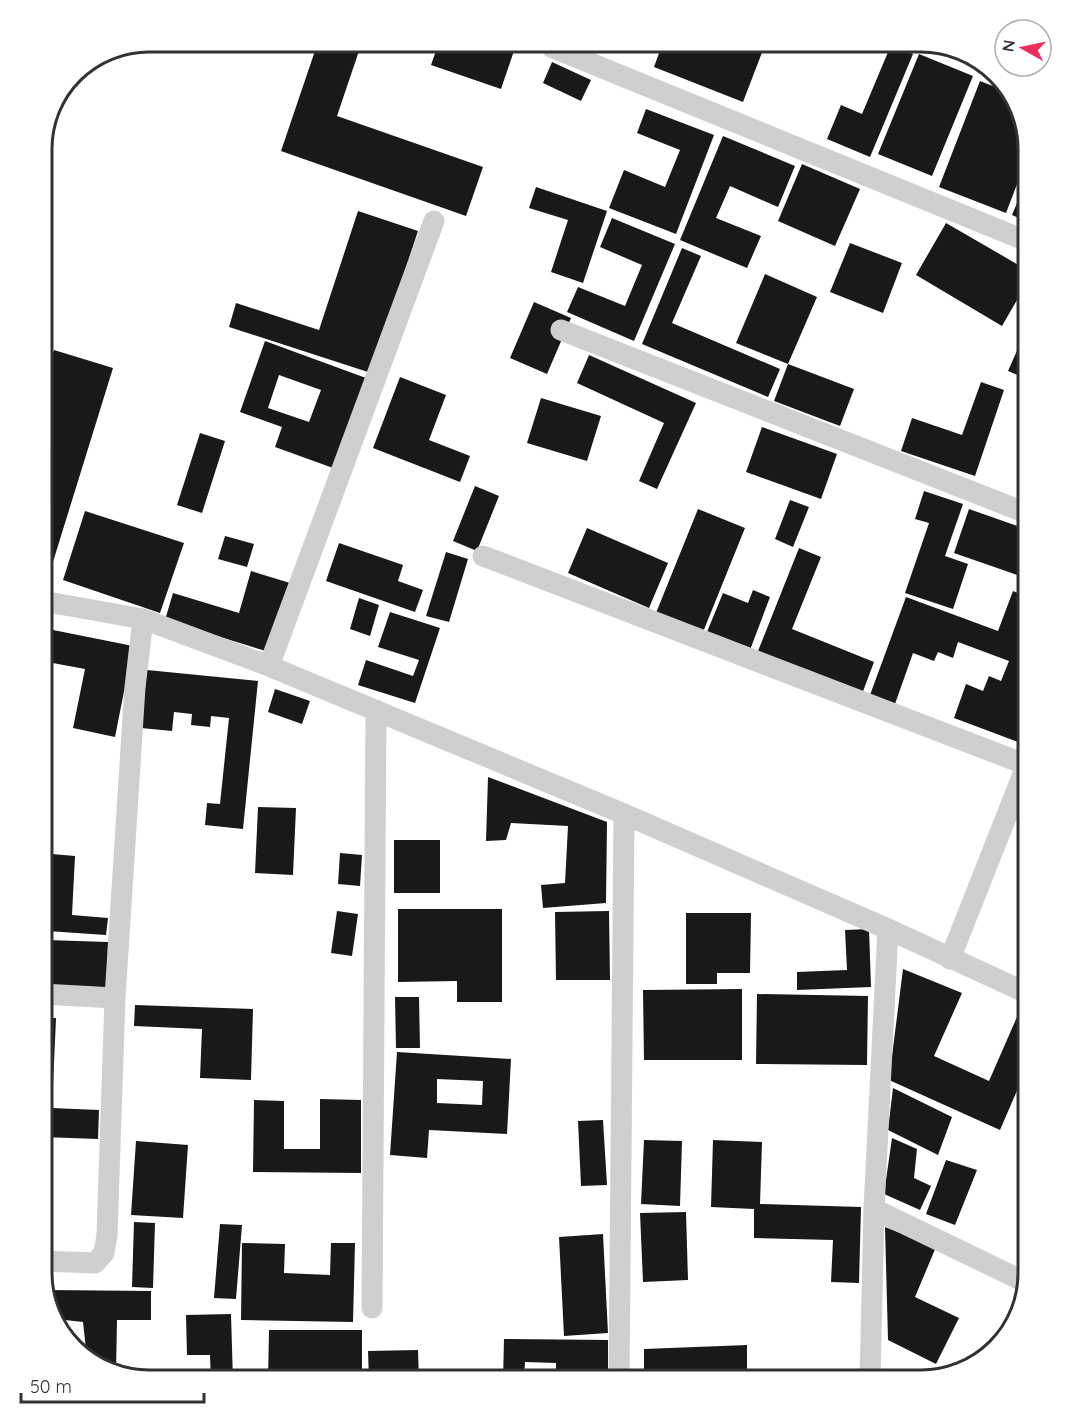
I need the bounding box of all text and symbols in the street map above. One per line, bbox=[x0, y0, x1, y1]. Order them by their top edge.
north arrow bbox=[993, 18, 1053, 78]
text: N bbox=[997, 38, 1019, 53]
scale bar bbox=[21, 1366, 204, 1404]
text: 50 m bbox=[30, 1375, 72, 1398]

